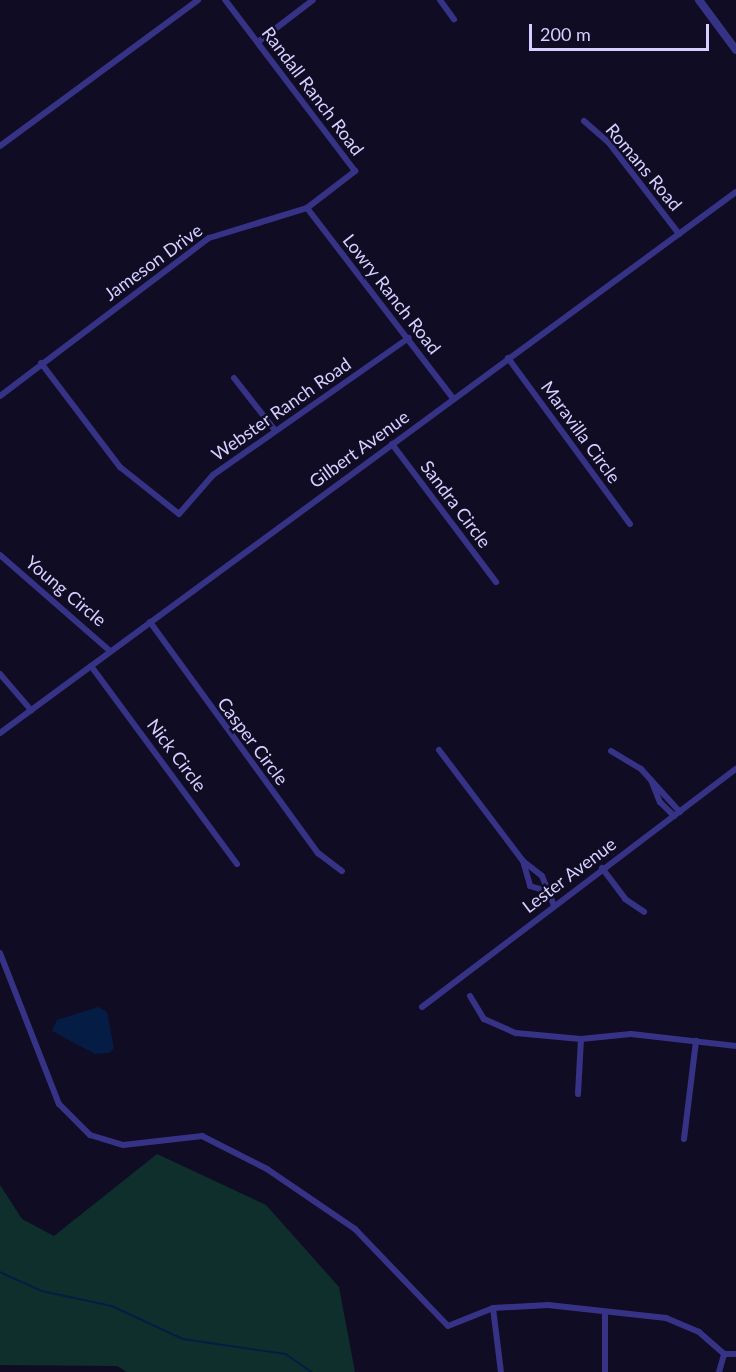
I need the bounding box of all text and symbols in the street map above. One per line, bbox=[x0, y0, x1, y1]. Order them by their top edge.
scale bar bbox=[532, 12, 712, 50]
street label: Randall Ranch Road bbox=[258, 22, 368, 160]
text: 200 m bbox=[540, 23, 591, 45]
street label: Romans Road bbox=[601, 119, 687, 215]
street label: Jameson Drive bbox=[100, 219, 206, 305]
street label: Lowry Ranch Road bbox=[338, 230, 446, 358]
street label: Webster Ranch Road bbox=[207, 353, 355, 465]
street label: Maravilla Circle bbox=[537, 377, 625, 487]
street label: Gilbert Avenue bbox=[305, 405, 413, 493]
street label: Sandra Circle bbox=[416, 456, 496, 552]
street label: Young Circle bbox=[21, 551, 111, 631]
street label: Casper Circle bbox=[213, 693, 293, 789]
street label: Nick Circle bbox=[143, 714, 211, 796]
street label: Lester Avenue bbox=[518, 833, 620, 917]

